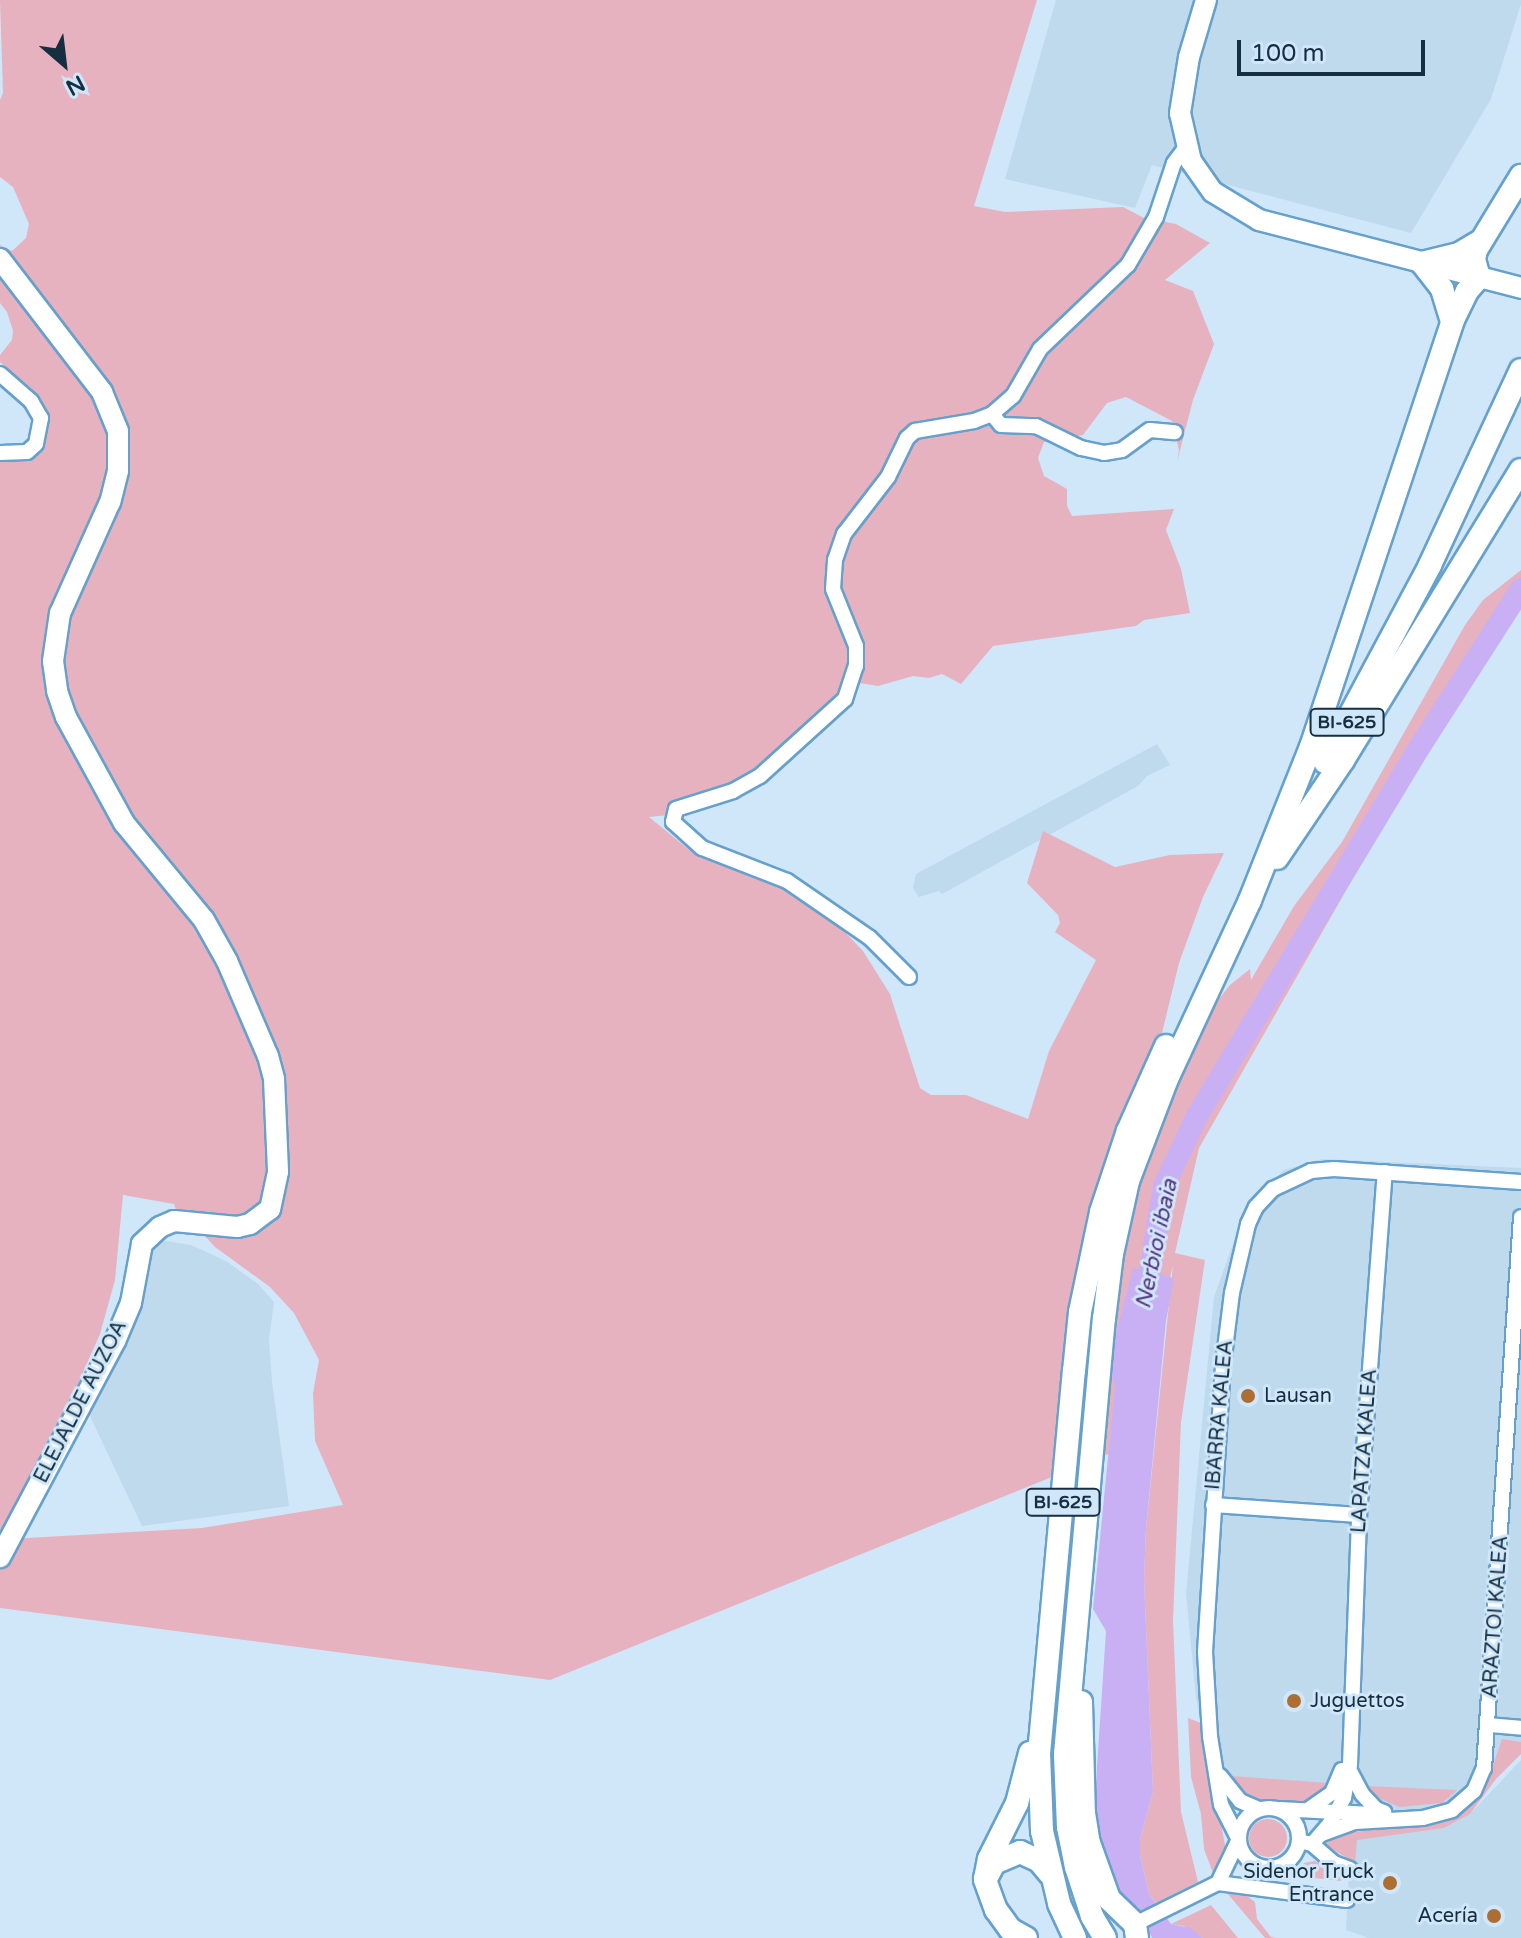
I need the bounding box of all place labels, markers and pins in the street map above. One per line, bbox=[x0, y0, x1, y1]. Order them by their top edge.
place label: Lausan bbox=[1264, 1384, 1332, 1408]
marker: Lausan bbox=[1239, 1387, 1257, 1405]
place label: Juguettos bbox=[1310, 1689, 1405, 1713]
marker: Juguettos bbox=[1285, 1692, 1303, 1710]
place label: Sidenor Truck Entrance bbox=[1243, 1860, 1374, 1907]
marker: Sidenor Truck Entrance bbox=[1381, 1874, 1399, 1892]
place label: Acería bbox=[1418, 1904, 1478, 1928]
marker: Acería bbox=[1485, 1907, 1503, 1925]

